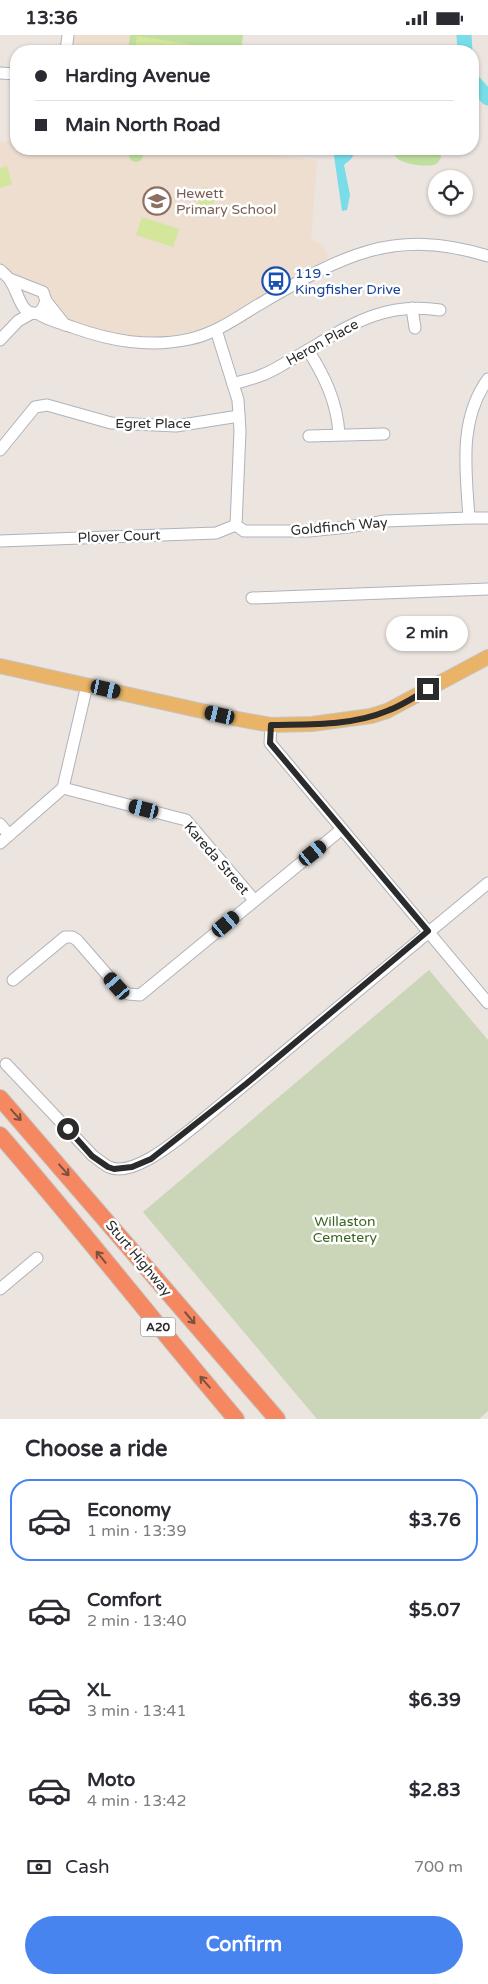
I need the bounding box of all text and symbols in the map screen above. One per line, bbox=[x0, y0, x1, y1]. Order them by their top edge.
text: 13:36 bbox=[25, 7, 78, 29]
text: Harding Avenue bbox=[65, 65, 210, 87]
text: Main North Road bbox=[65, 114, 221, 136]
map controls bbox=[428, 170, 473, 215]
button: locate bbox=[428, 170, 473, 215]
place label: Hewett Primary School bbox=[176, 185, 277, 218]
school or university icon: Hewett Primary School bbox=[142, 186, 172, 216]
place label: 119 - Kingfisher Drive bbox=[295, 265, 401, 298]
bus stop icon: 119 - Kingfisher Drive bbox=[261, 266, 291, 296]
street label: Heron Place bbox=[283, 316, 361, 369]
street label: Egret Place bbox=[115, 415, 191, 432]
street label: Goldfinch Way bbox=[290, 514, 389, 539]
street label: Plover Court bbox=[77, 527, 161, 546]
callout: 2 min bbox=[387, 617, 469, 651]
text: 2 min bbox=[406, 623, 448, 643]
car bbox=[89, 678, 122, 700]
route end bbox=[417, 678, 439, 700]
car bbox=[203, 704, 236, 726]
car bbox=[127, 798, 160, 820]
street label: Kareda Street bbox=[180, 819, 253, 899]
car bbox=[296, 838, 329, 868]
car bbox=[209, 909, 242, 939]
car bbox=[101, 970, 132, 1002]
one-way arrow bbox=[10, 1109, 22, 1122]
route start bbox=[57, 1118, 79, 1140]
one-way arrow bbox=[58, 1163, 69, 1176]
park label: Willaston Cemetery bbox=[313, 1213, 378, 1246]
street label: Sturt Highway bbox=[102, 1217, 176, 1300]
one-way arrow bbox=[96, 1251, 107, 1264]
one-way arrow bbox=[184, 1311, 195, 1324]
road number: A20 bbox=[140, 1317, 176, 1336]
one-way arrow bbox=[199, 1376, 210, 1389]
text: Choose a ride bbox=[25, 1436, 168, 1462]
icon: car bbox=[27, 1498, 72, 1543]
text: Economy bbox=[87, 1499, 171, 1521]
text: $3.76 bbox=[409, 1509, 461, 1531]
text: 1 min · 13:39 bbox=[87, 1521, 186, 1541]
icon: car bbox=[27, 1588, 72, 1633]
text: Comfort bbox=[87, 1589, 161, 1611]
text: $5.07 bbox=[409, 1599, 461, 1621]
text: 2 min · 13:40 bbox=[87, 1611, 186, 1631]
icon: car bbox=[27, 1678, 72, 1723]
text: XL bbox=[87, 1679, 111, 1701]
text: $6.39 bbox=[409, 1689, 461, 1711]
text: 3 min · 13:41 bbox=[87, 1701, 186, 1721]
icon: car bbox=[27, 1768, 72, 1813]
text: Moto bbox=[87, 1769, 135, 1791]
text: $2.83 bbox=[409, 1779, 461, 1801]
text: 4 min · 13:42 bbox=[87, 1791, 186, 1811]
icon: cash bbox=[25, 1853, 53, 1881]
text: Cash bbox=[65, 1856, 110, 1878]
text: 700 m bbox=[414, 1857, 463, 1877]
button: Confirm bbox=[25, 1916, 463, 1974]

